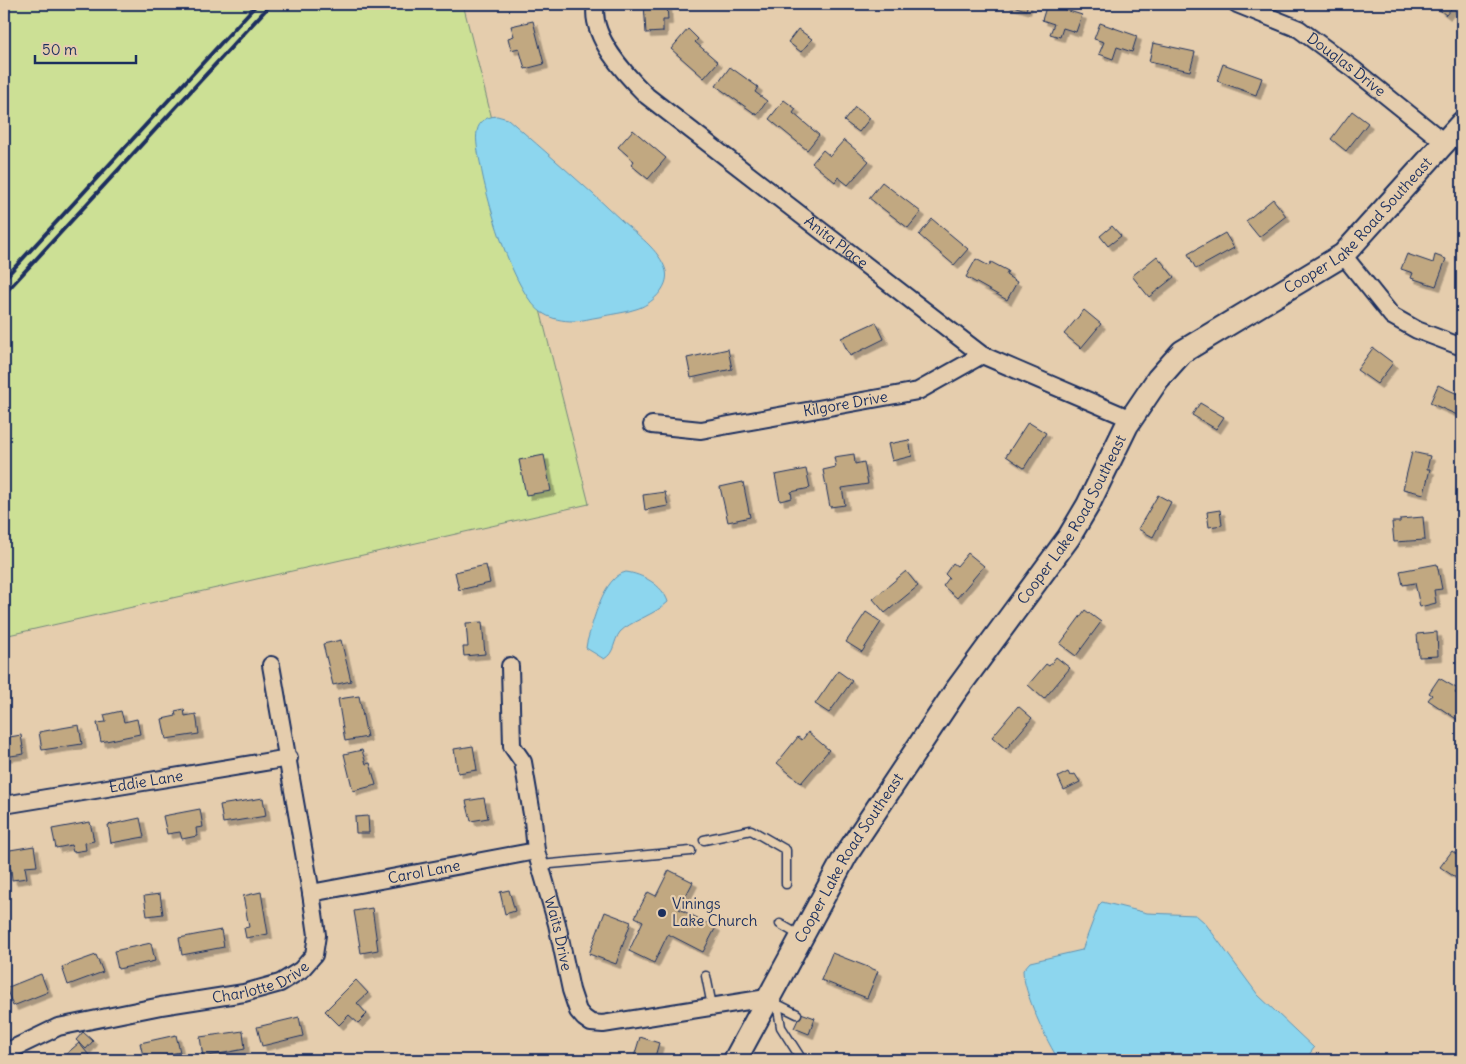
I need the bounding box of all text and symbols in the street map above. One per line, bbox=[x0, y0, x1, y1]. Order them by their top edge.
street label: Douglas Drive bbox=[1303, 28, 1390, 100]
scale bar bbox=[35, 32, 136, 64]
text: 50 m bbox=[42, 40, 77, 59]
street label: Cooper Lake Road Southeast bbox=[1280, 153, 1436, 297]
street label: Anita Place bbox=[801, 211, 872, 272]
street label: Kilgore Drive bbox=[801, 387, 889, 420]
street label: Cooper Lake Road Southeast bbox=[1013, 432, 1130, 608]
street label: Eddie Lane bbox=[108, 766, 184, 797]
street label: Cooper Lake Road Southeast bbox=[790, 769, 907, 946]
street label: Carol Lane bbox=[386, 855, 462, 887]
street label: Waits Drive bbox=[540, 894, 577, 972]
place label: Vinings Lake Church bbox=[672, 894, 758, 930]
marker: Vinings Lake Church bbox=[656, 907, 668, 919]
street label: Charlotte Drive bbox=[211, 957, 313, 1007]

